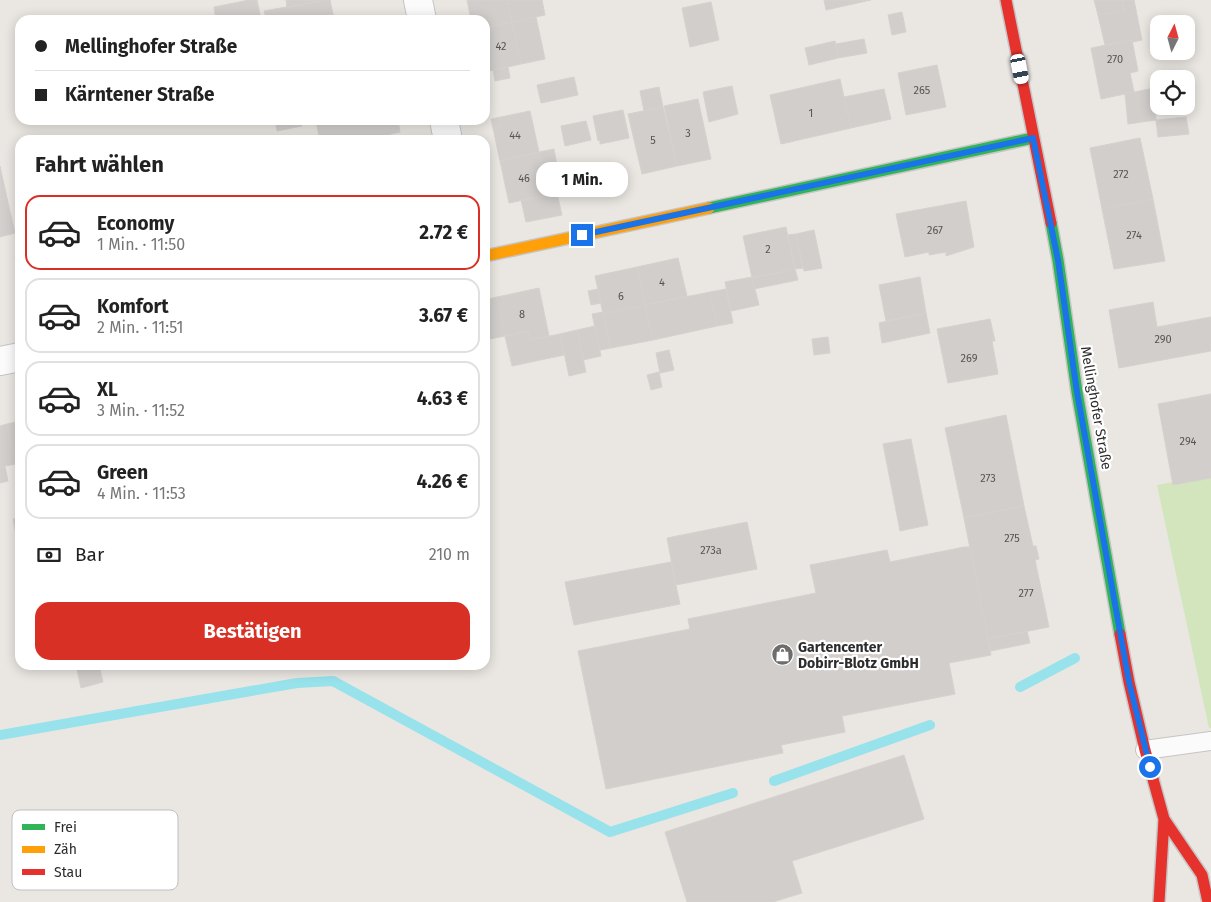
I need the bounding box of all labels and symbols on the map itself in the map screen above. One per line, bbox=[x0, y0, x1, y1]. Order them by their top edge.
north arrow bbox=[1150, 15, 1195, 60]
house number: 42 bbox=[495, 40, 507, 53]
car bbox=[1009, 53, 1030, 85]
house number: 270 bbox=[1107, 53, 1123, 66]
house number: 265 bbox=[914, 84, 931, 97]
house number: 1 bbox=[809, 107, 813, 120]
house number: 3 bbox=[685, 127, 691, 140]
house number: 44 bbox=[509, 129, 521, 142]
house number: 5 bbox=[650, 134, 656, 147]
callout: 1 Min. bbox=[536, 162, 628, 198]
house number: 272 bbox=[1113, 168, 1129, 181]
house number: 46 bbox=[518, 172, 530, 185]
route end bbox=[571, 224, 593, 246]
house number: 267 bbox=[927, 224, 943, 237]
house number: 274 bbox=[1126, 229, 1142, 242]
house number: 2 bbox=[765, 243, 771, 256]
house number: 4 bbox=[659, 276, 665, 289]
house number: 6 bbox=[618, 290, 624, 303]
house number: 8 bbox=[519, 308, 525, 321]
house number: 290 bbox=[1154, 333, 1172, 346]
street label: Mellinghofer Straße bbox=[1077, 345, 1115, 471]
house number: 269 bbox=[961, 352, 978, 365]
house number: 294 bbox=[1180, 435, 1197, 448]
house number: 273 bbox=[980, 472, 996, 485]
house number: 275 bbox=[1004, 532, 1020, 545]
house number: 273a bbox=[700, 544, 722, 557]
house number: 277 bbox=[1018, 587, 1034, 600]
place label: Gartencenter Dobirr-Blotz GmbH bbox=[798, 639, 919, 672]
shop icon: Gartencenter Dobirr-Blotz GmbH bbox=[770, 643, 794, 667]
route start bbox=[1139, 756, 1161, 778]
legend bbox=[12, 810, 178, 890]
text: Frei bbox=[54, 819, 77, 836]
text: Zäh bbox=[54, 841, 77, 858]
text: Stau bbox=[54, 864, 82, 881]

